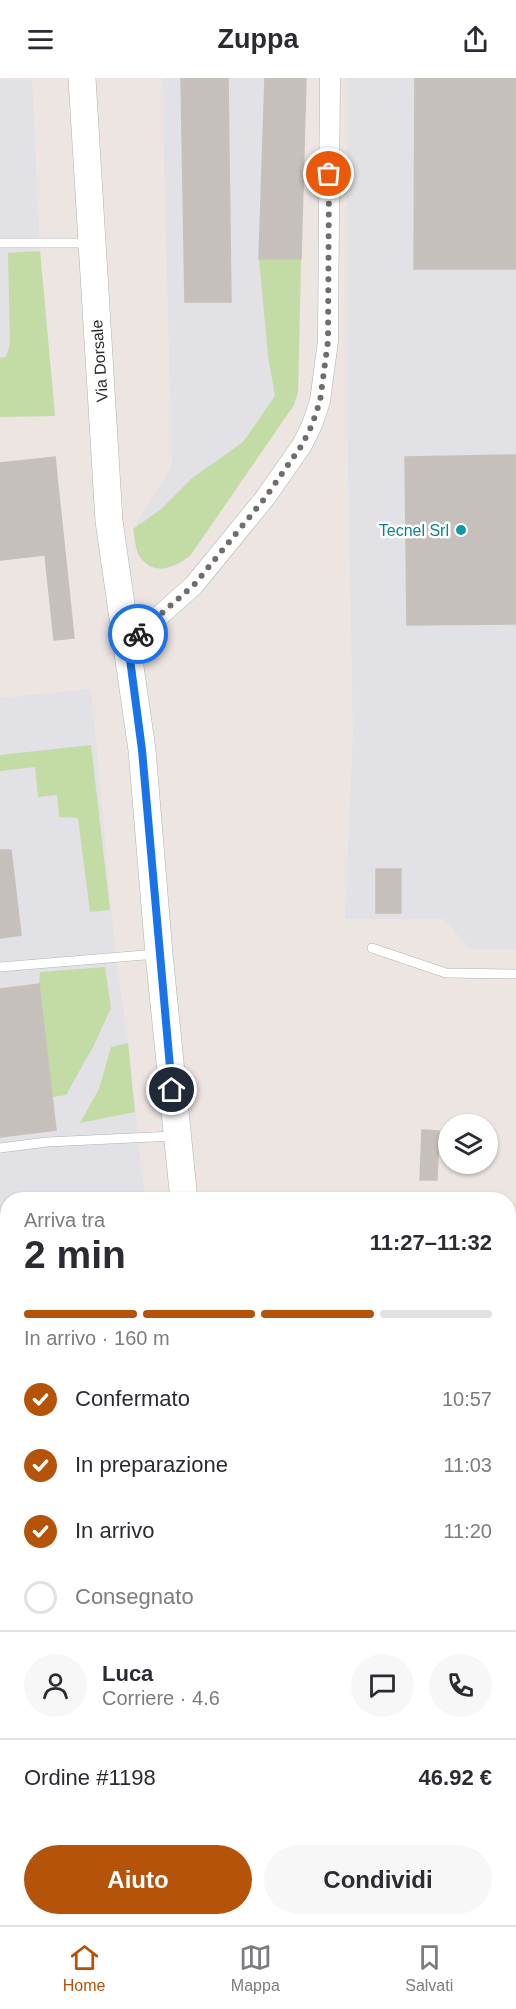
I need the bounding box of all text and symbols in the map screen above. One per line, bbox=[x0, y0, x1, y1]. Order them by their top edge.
icon: menu bbox=[24, 23, 57, 56]
icon: share bbox=[459, 23, 492, 56]
text: Zuppa bbox=[218, 24, 299, 54]
pin bbox=[303, 148, 354, 199]
icon: bag bbox=[312, 157, 345, 190]
street label: Via Dorsale bbox=[88, 319, 111, 403]
place label: Tecnel Srl bbox=[379, 522, 449, 539]
marker: Tecnel Srl bbox=[454, 523, 468, 537]
courier bbox=[108, 604, 168, 664]
icon: bike bbox=[122, 618, 155, 651]
pin bbox=[146, 1064, 197, 1115]
icon: home bbox=[155, 1073, 188, 1106]
map controls bbox=[438, 1114, 498, 1174]
button: layers bbox=[438, 1114, 498, 1174]
text: Arriva tra bbox=[24, 1209, 105, 1231]
text: 11:27–11:32 bbox=[370, 1230, 492, 1255]
text: 2 min bbox=[24, 1233, 126, 1276]
text: In arrivo · 160 m bbox=[24, 1327, 170, 1349]
icon: check bbox=[24, 1383, 57, 1416]
text: Confermato bbox=[75, 1386, 190, 1411]
text: 10:57 bbox=[442, 1388, 492, 1410]
icon: check bbox=[24, 1449, 57, 1482]
text: In preparazione bbox=[75, 1452, 228, 1477]
text: 11:03 bbox=[443, 1454, 492, 1476]
icon: check bbox=[24, 1515, 57, 1548]
text: In arrivo bbox=[75, 1518, 154, 1543]
text: 11:20 bbox=[443, 1520, 492, 1542]
text: Consegnato bbox=[75, 1584, 194, 1609]
button: person bbox=[24, 1654, 87, 1717]
button: chat bbox=[351, 1654, 414, 1717]
button: phone bbox=[429, 1654, 492, 1717]
text: Luca bbox=[102, 1661, 153, 1686]
text: Corriere · 4.6 bbox=[102, 1687, 220, 1709]
text: Ordine #1198 bbox=[24, 1765, 156, 1790]
text: 46.92 € bbox=[419, 1765, 492, 1790]
button: Aiuto bbox=[24, 1845, 252, 1914]
button: Condividi bbox=[264, 1845, 492, 1914]
tab: Home bbox=[63, 1941, 105, 1995]
tab: Mappa bbox=[231, 1941, 280, 1995]
tab: Salvati bbox=[405, 1941, 453, 1995]

